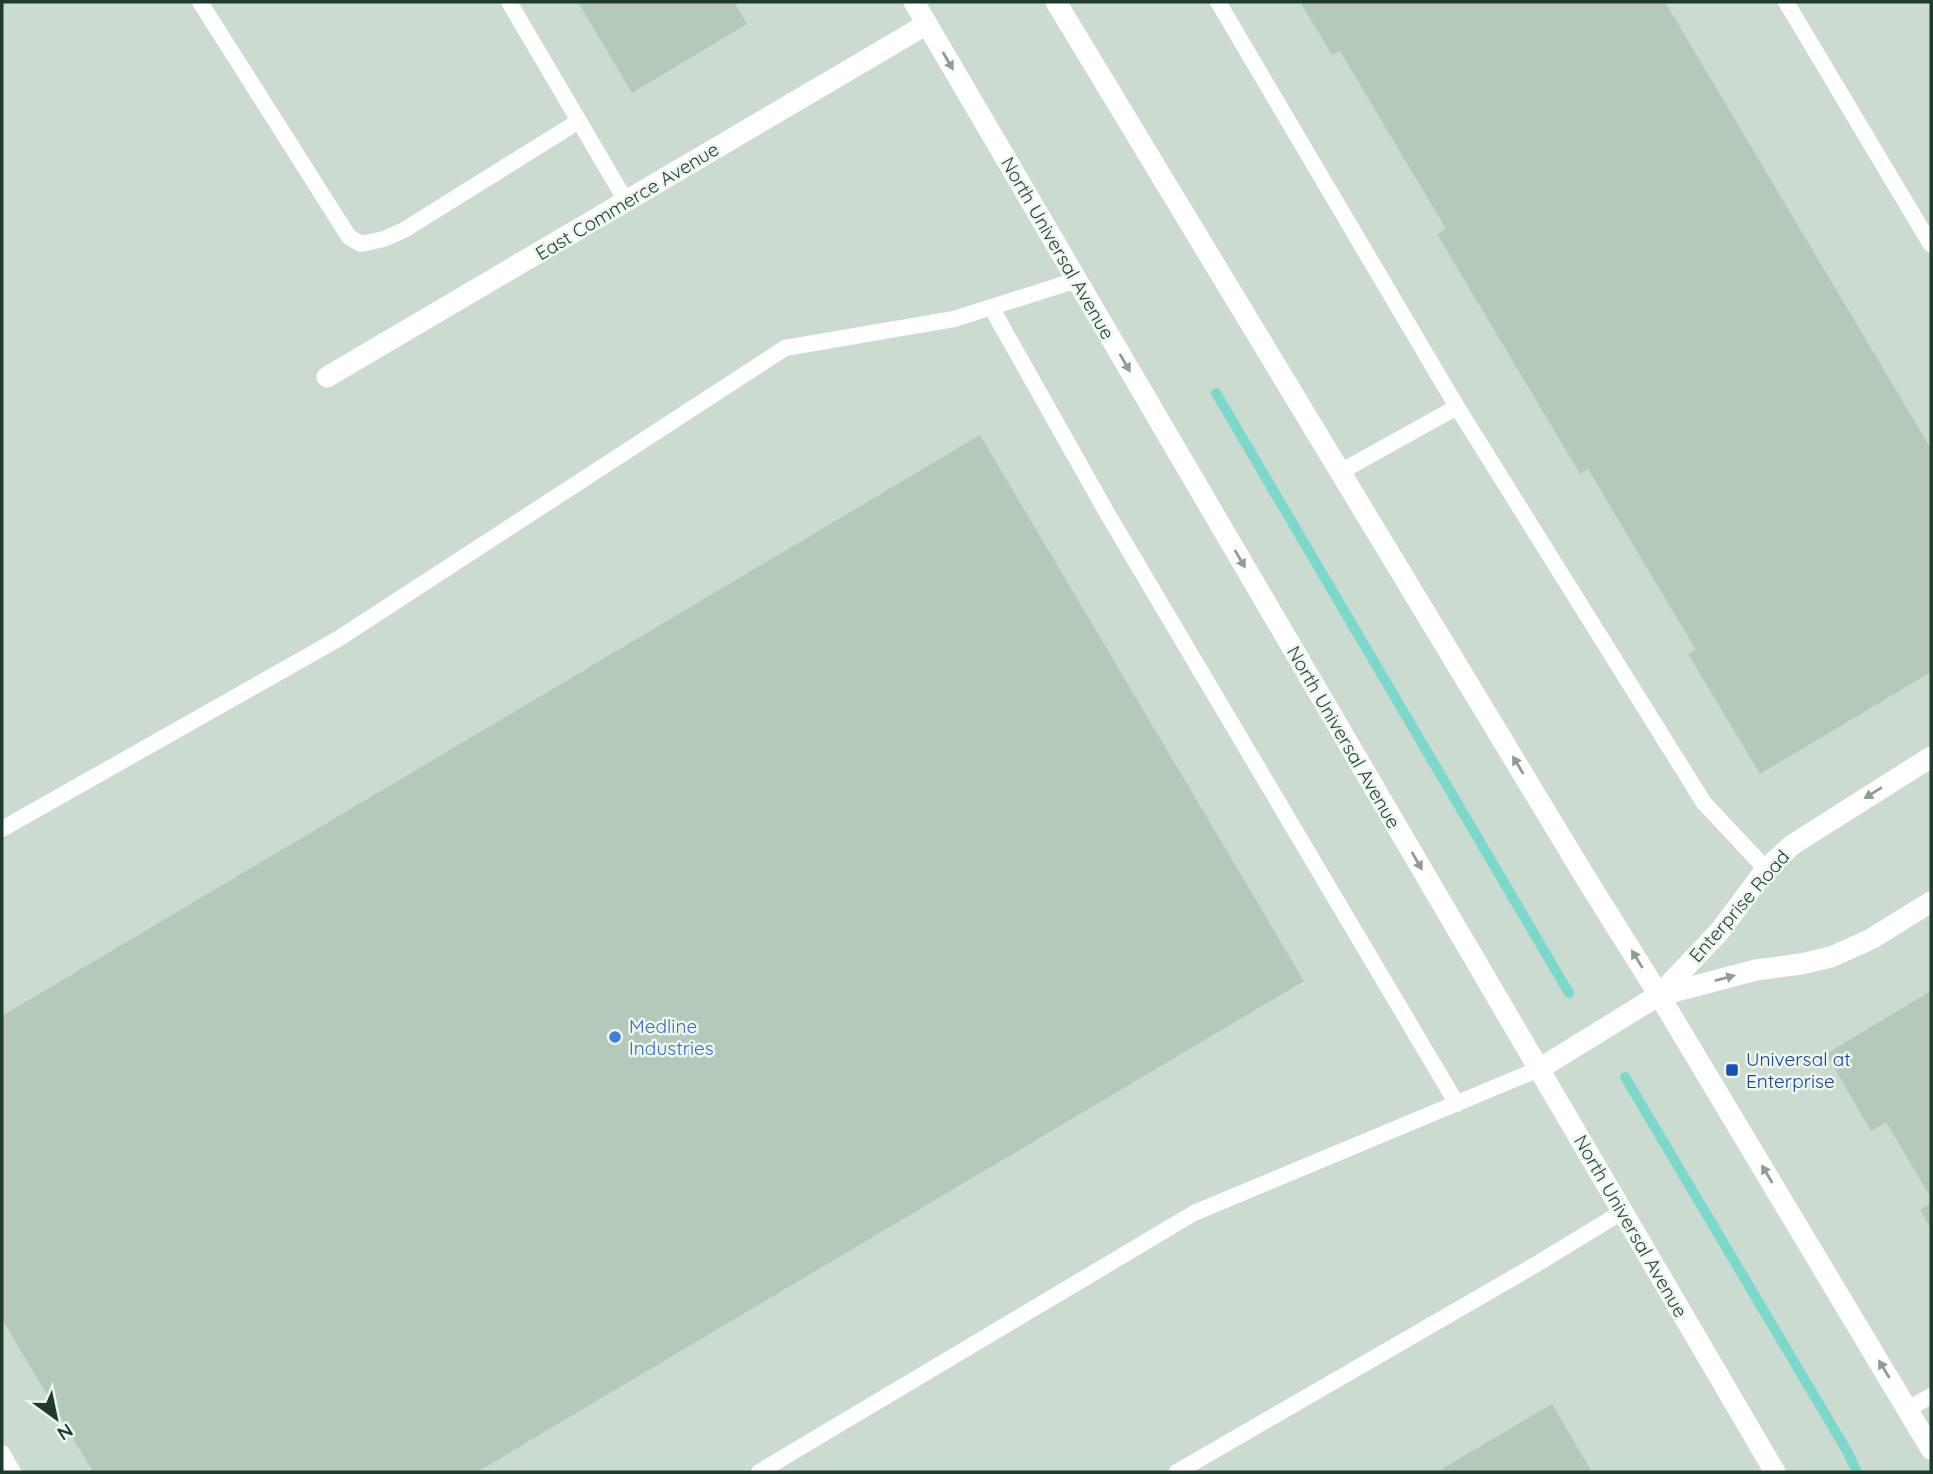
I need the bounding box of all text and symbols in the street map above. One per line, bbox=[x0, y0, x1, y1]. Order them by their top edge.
one-way arrow bbox=[942, 51, 955, 70]
street label: East Commerce Avenue bbox=[531, 137, 723, 265]
street label: North Universal Avenue bbox=[996, 152, 1120, 344]
one-way arrow bbox=[1119, 353, 1131, 372]
one-way arrow bbox=[1234, 549, 1246, 569]
street label: North Universal Avenue bbox=[1282, 641, 1406, 833]
one-way arrow bbox=[1512, 755, 1524, 774]
one-way arrow bbox=[1864, 787, 1883, 800]
street label: Enterprise Road bbox=[1684, 845, 1794, 967]
one-way arrow bbox=[1411, 851, 1423, 871]
one-way arrow bbox=[1630, 949, 1643, 968]
one-way arrow bbox=[1715, 972, 1737, 983]
place label: Medline Industries bbox=[629, 1014, 714, 1060]
marker: Medline Industries bbox=[607, 1029, 623, 1045]
place label: Universal at Enterprise bbox=[1746, 1047, 1851, 1093]
marker: Universal at Enterprise bbox=[1724, 1062, 1740, 1078]
street label: North Universal Avenue bbox=[1569, 1130, 1693, 1322]
one-way arrow bbox=[1761, 1165, 1774, 1184]
one-way arrow bbox=[1878, 1360, 1891, 1379]
north arrow bbox=[21, 1383, 91, 1453]
text: N bbox=[53, 1418, 78, 1446]

